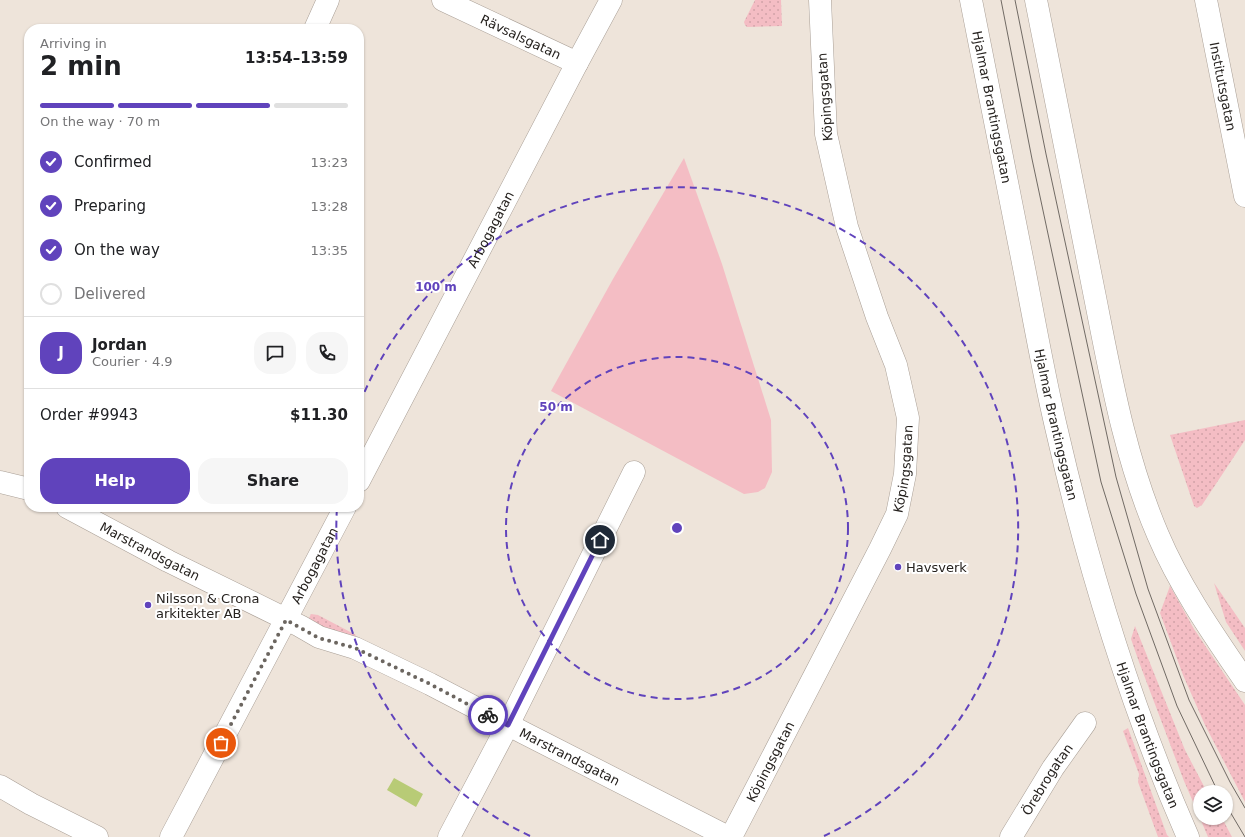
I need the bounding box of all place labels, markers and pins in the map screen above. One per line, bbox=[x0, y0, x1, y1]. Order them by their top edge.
centre of rings bbox=[670, 521, 684, 535]
pin bbox=[583, 523, 617, 557]
place label: Havsverk bbox=[906, 560, 967, 575]
marker: Havsverk bbox=[893, 562, 903, 572]
place label: Nilsson & Crona arkitekter AB bbox=[156, 591, 259, 621]
marker: Nilsson & Crona arkitekter AB bbox=[143, 600, 153, 610]
pin bbox=[204, 726, 238, 760]

